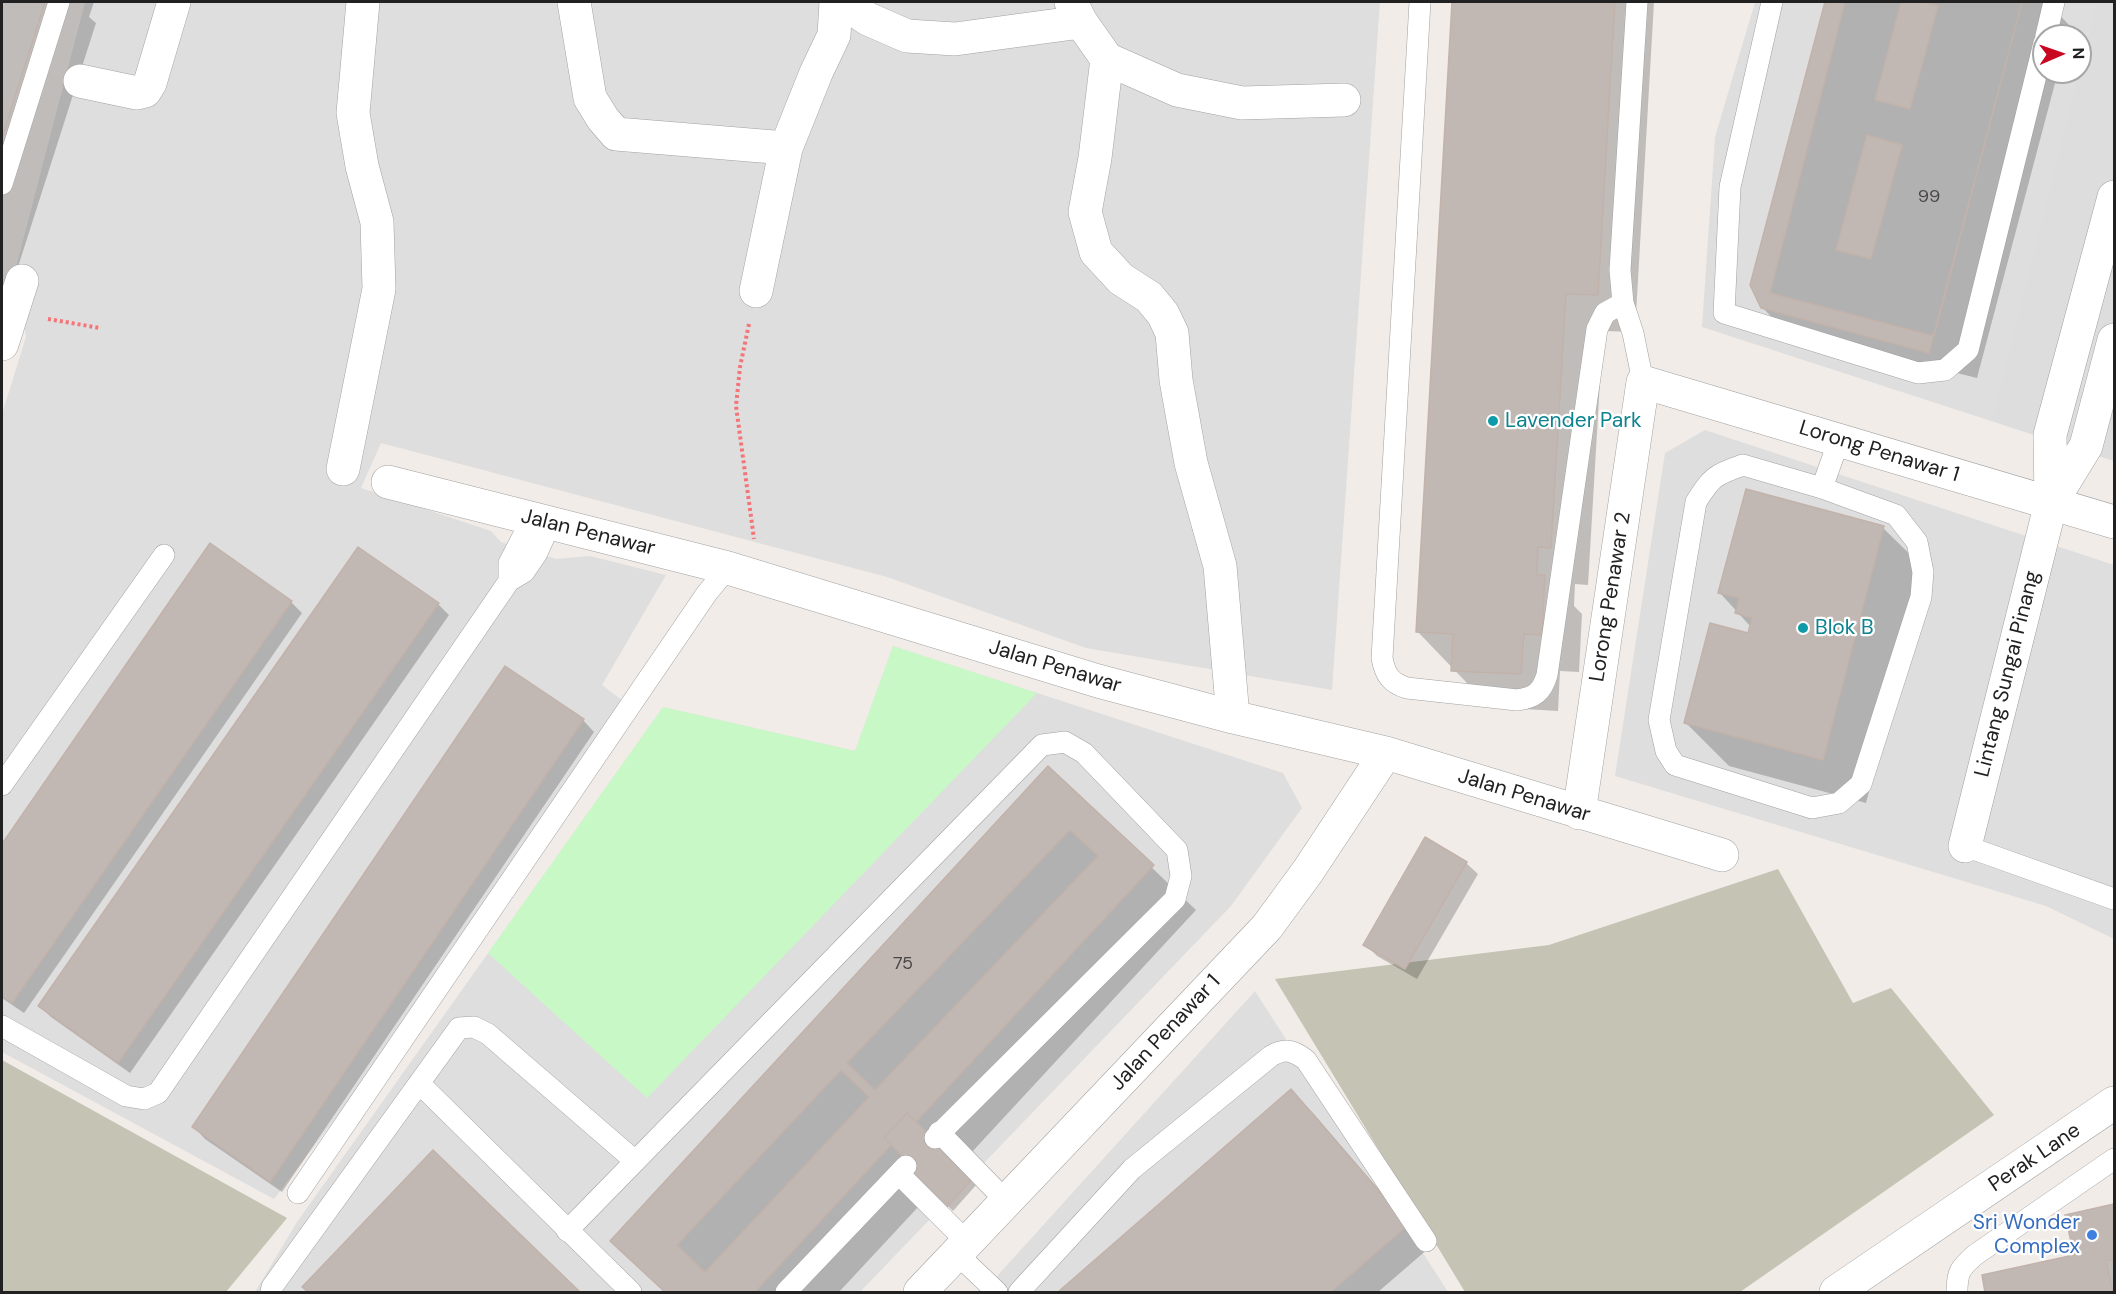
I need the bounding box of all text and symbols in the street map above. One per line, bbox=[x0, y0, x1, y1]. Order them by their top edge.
north arrow bbox=[2032, 24, 2092, 84]
text: N bbox=[2068, 47, 2089, 60]
house number: 99 bbox=[1918, 186, 1940, 208]
place label: Lavender Park bbox=[1505, 408, 1642, 434]
marker: Lavender Park bbox=[1486, 414, 1500, 428]
street label: Lorong Penawar 1 bbox=[1796, 416, 1962, 488]
street label: Jalan Penawar bbox=[518, 504, 658, 562]
street label: Lorong Penawar 2 bbox=[1585, 510, 1637, 684]
street label: Lintang Sungai Pinang bbox=[1970, 568, 2046, 780]
place label: Blok B bbox=[1815, 615, 1874, 641]
marker: Blok B bbox=[1796, 621, 1810, 635]
street label: Jalan Penawar bbox=[986, 635, 1124, 699]
street label: Jalan Penawar bbox=[1455, 764, 1593, 828]
house number: 75 bbox=[893, 953, 913, 975]
street label: Jalan Penawar 1 bbox=[1106, 970, 1226, 1096]
street label: Perak Lane bbox=[1984, 1118, 2086, 1198]
place label: Sri Wonder Complex bbox=[1973, 1210, 2080, 1260]
marker: Sri Wonder Complex bbox=[2085, 1228, 2099, 1242]

